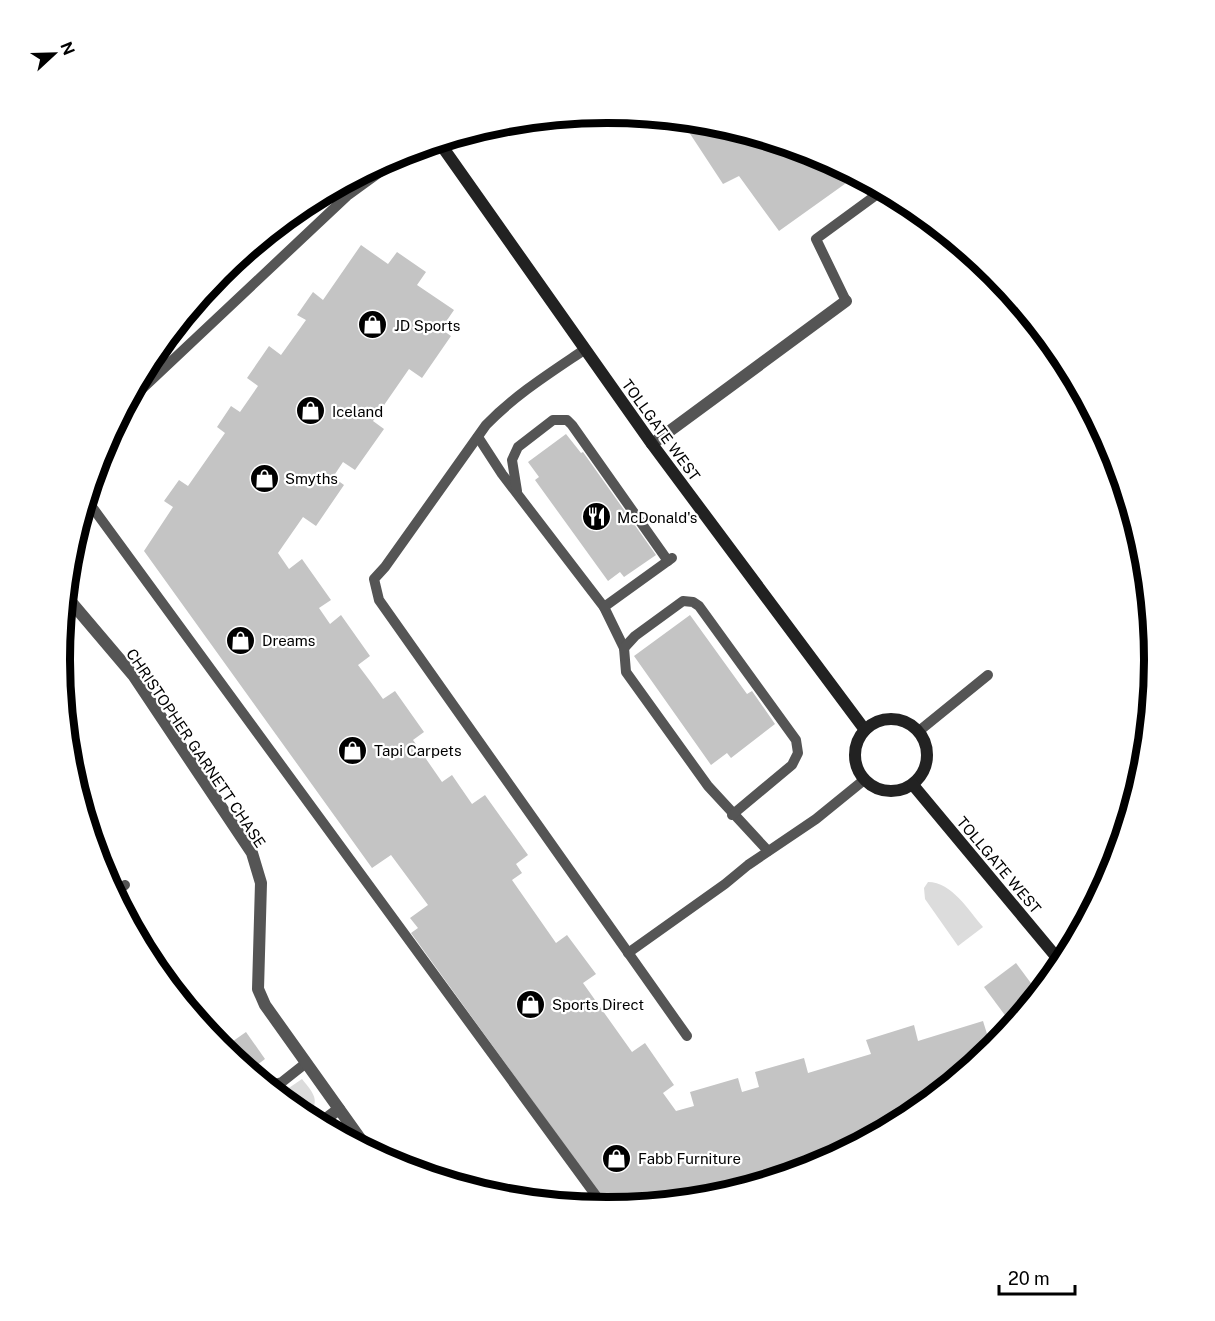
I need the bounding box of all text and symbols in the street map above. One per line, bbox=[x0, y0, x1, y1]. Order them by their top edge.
north arrow bbox=[24, 24, 84, 84]
text: N bbox=[56, 39, 79, 58]
shop icon: JD Sports bbox=[357, 309, 389, 341]
place label: JD Sports bbox=[394, 317, 460, 334]
street label: TOLLGATE WEST bbox=[619, 376, 704, 484]
shop icon: Iceland bbox=[295, 395, 327, 427]
place label: Iceland bbox=[332, 403, 383, 420]
shop icon: Smyths bbox=[248, 462, 280, 494]
place label: Smyths bbox=[285, 470, 338, 487]
restaurant icon: McDonald's bbox=[580, 501, 612, 533]
place label: McDonald's bbox=[617, 509, 697, 526]
shop icon: Dreams bbox=[225, 624, 257, 656]
place label: Dreams bbox=[262, 632, 315, 649]
street label: CHRISTOPHER GARNETT CHASE bbox=[123, 645, 269, 851]
shop icon: Tapi Carpets bbox=[337, 734, 369, 766]
place label: Tapi Carpets bbox=[374, 742, 461, 759]
street label: TOLLGATE WEST bbox=[954, 813, 1044, 917]
shop icon: Sports Direct bbox=[515, 988, 547, 1020]
place label: Sports Direct bbox=[552, 996, 644, 1013]
shop icon: Fabb Furniture bbox=[601, 1142, 633, 1174]
place label: Fabb Furniture bbox=[638, 1150, 741, 1167]
scale bar bbox=[999, 1258, 1076, 1296]
text: 20 m bbox=[1008, 1268, 1050, 1289]

